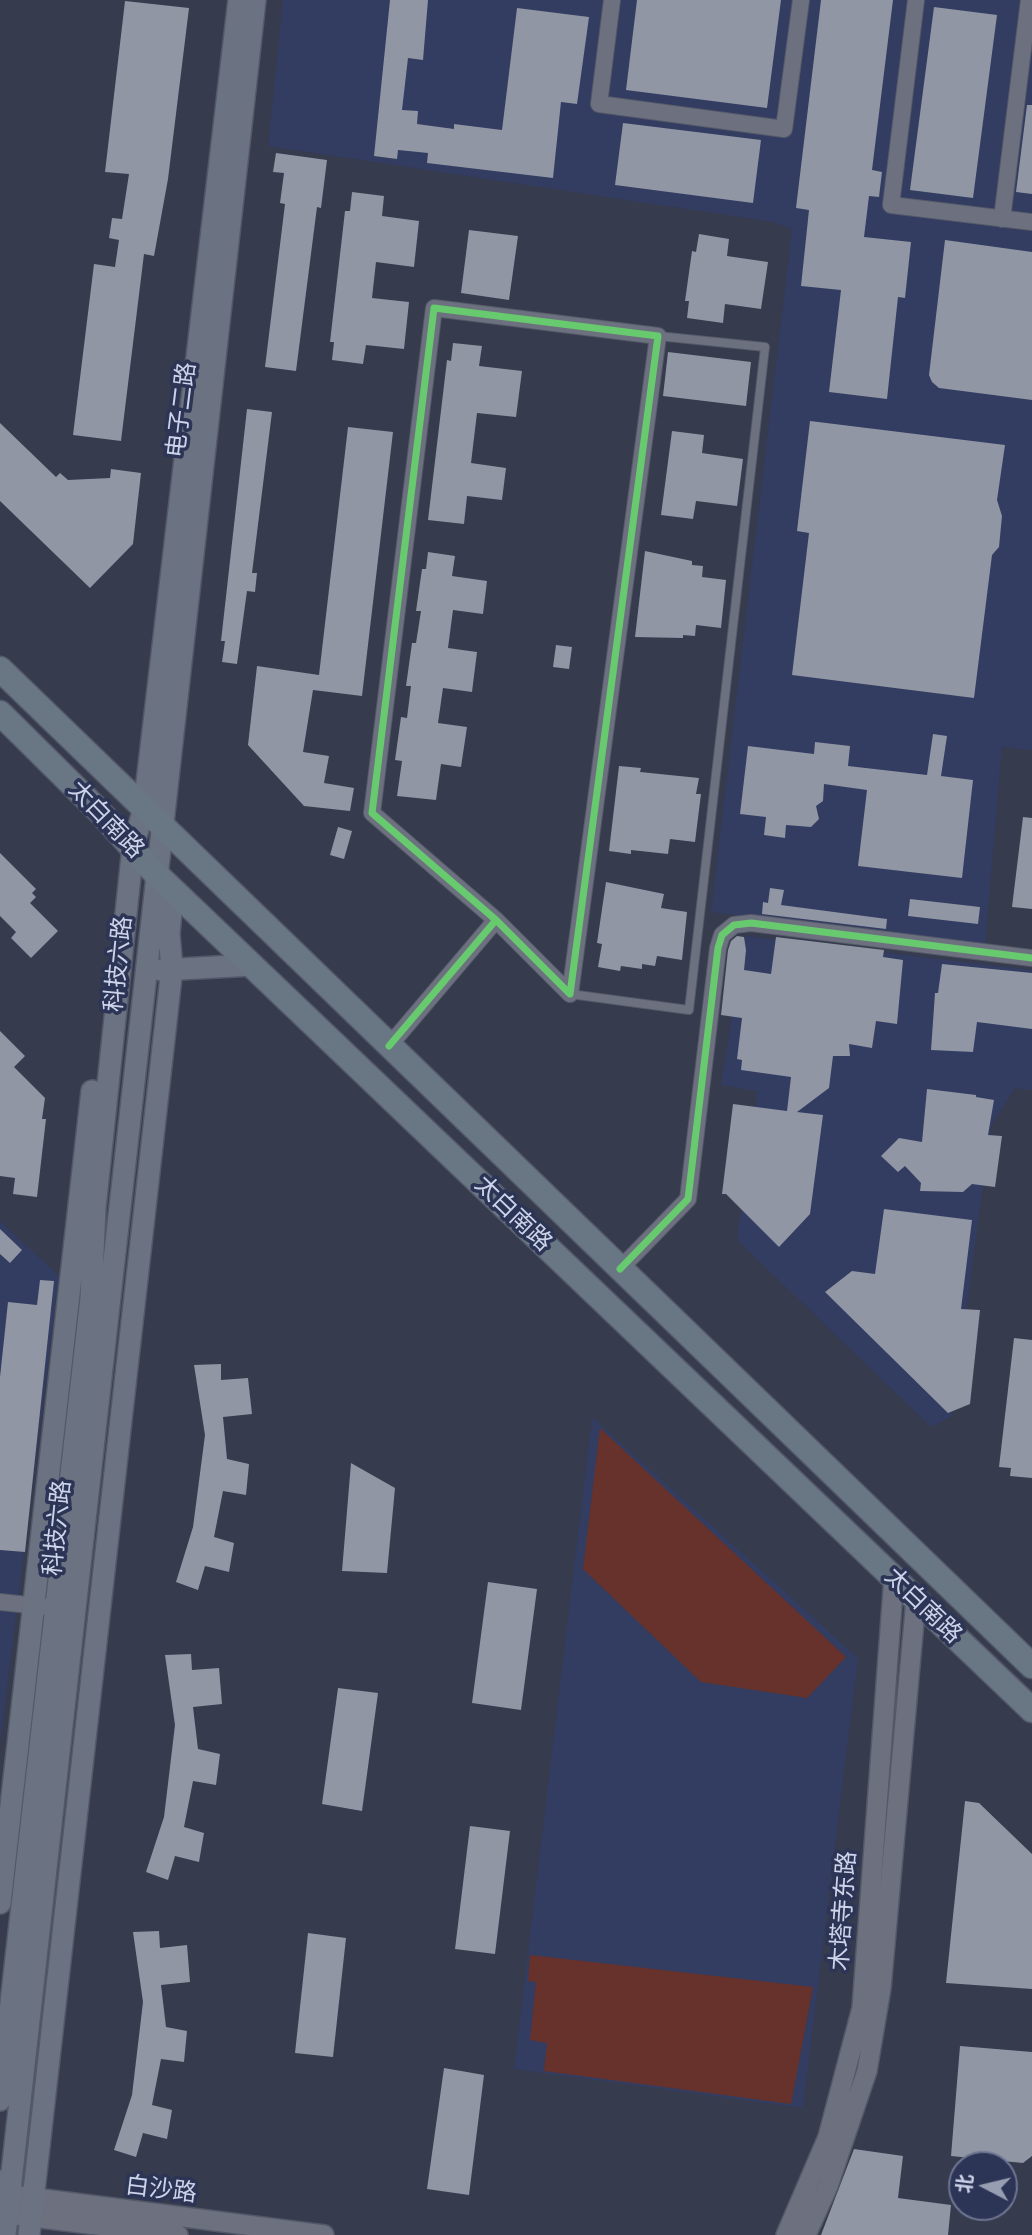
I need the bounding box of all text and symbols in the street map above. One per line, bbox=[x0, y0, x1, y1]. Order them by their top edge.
street label: 电子二路 bbox=[162, 361, 202, 459]
street label: 太白南路 bbox=[62, 775, 150, 865]
street label: 科技六路 bbox=[100, 915, 138, 1013]
street label: 太白南路 bbox=[468, 1170, 558, 1258]
street label: 科技六路 bbox=[39, 1479, 77, 1577]
street label: 太白南路 bbox=[878, 1562, 968, 1650]
street label: 木塔寺东路 bbox=[825, 1850, 863, 1972]
north arrow bbox=[948, 2151, 1018, 2221]
street label: 白沙路 bbox=[124, 2171, 198, 2209]
text: 北 bbox=[950, 2173, 978, 2195]

